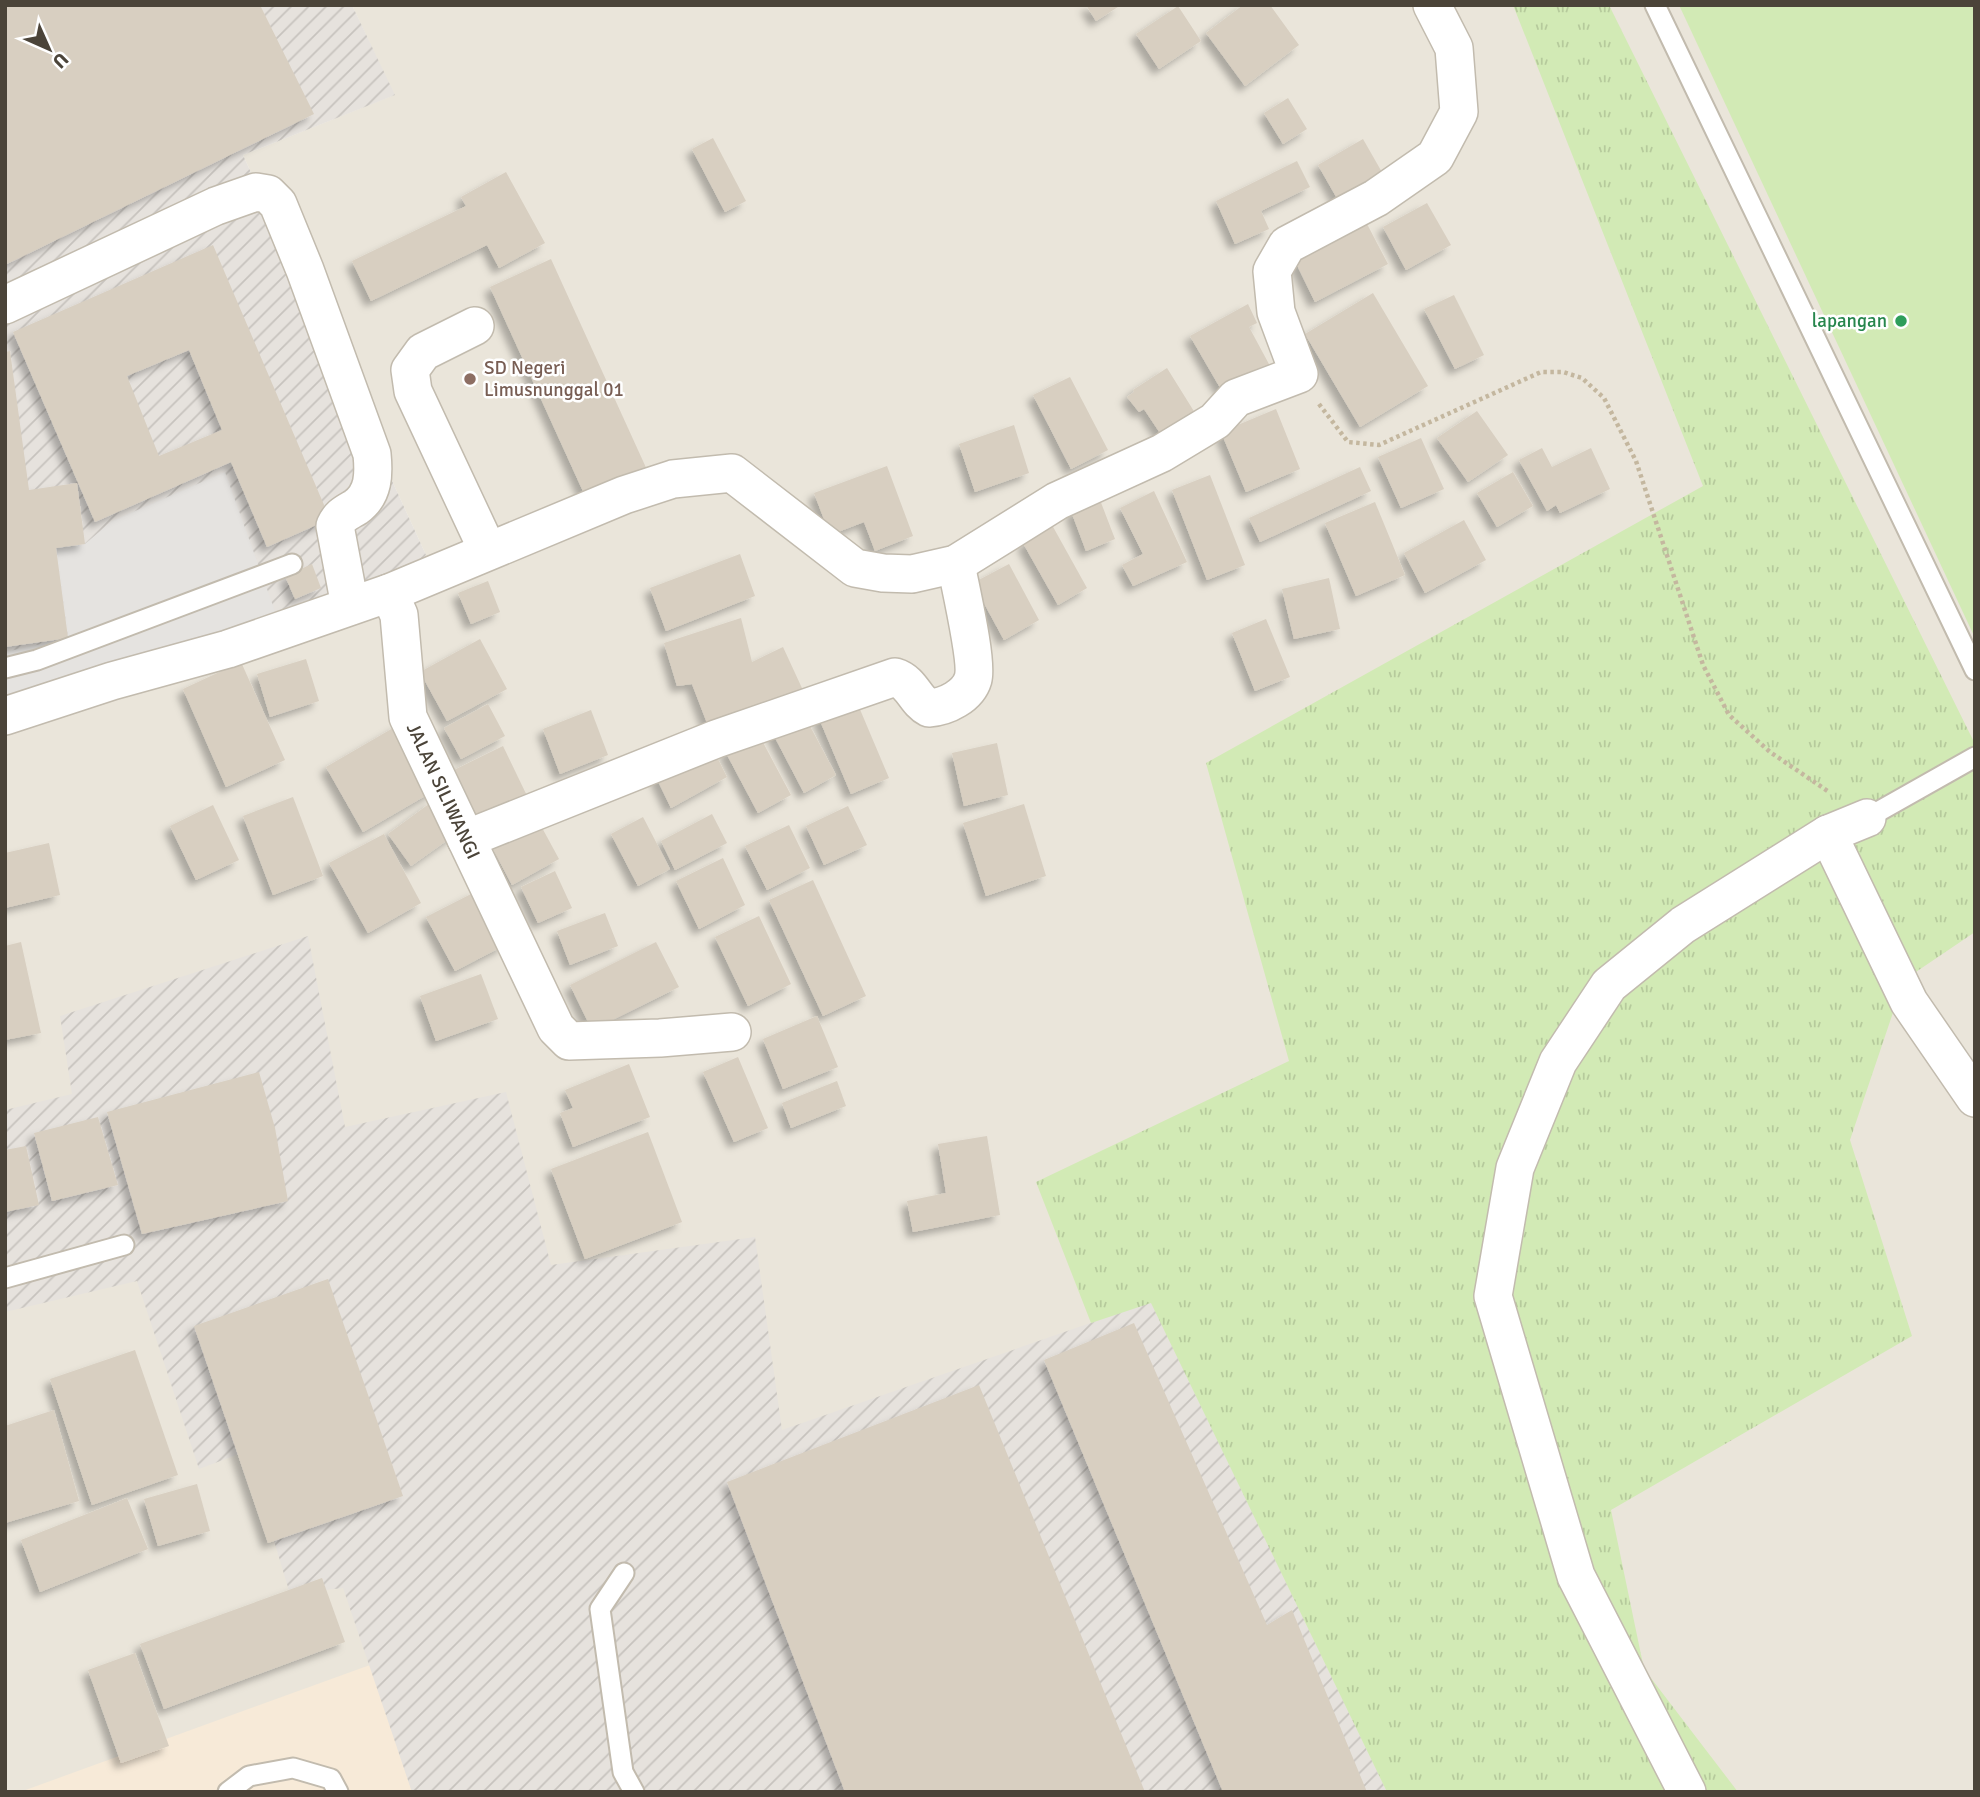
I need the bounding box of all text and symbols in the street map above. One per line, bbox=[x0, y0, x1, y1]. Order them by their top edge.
north arrow bbox=[14, 14, 84, 84]
text: U bbox=[47, 47, 73, 73]
place label: lapangan bbox=[1812, 309, 1887, 333]
marker: lapangan bbox=[1893, 313, 1909, 329]
place label: SD Negeri Limusnunggal 01 bbox=[484, 356, 624, 402]
marker: SD Negeri Limusnunggal 01 bbox=[462, 371, 478, 387]
street label: JALAN SILIWANGI bbox=[401, 719, 485, 863]

